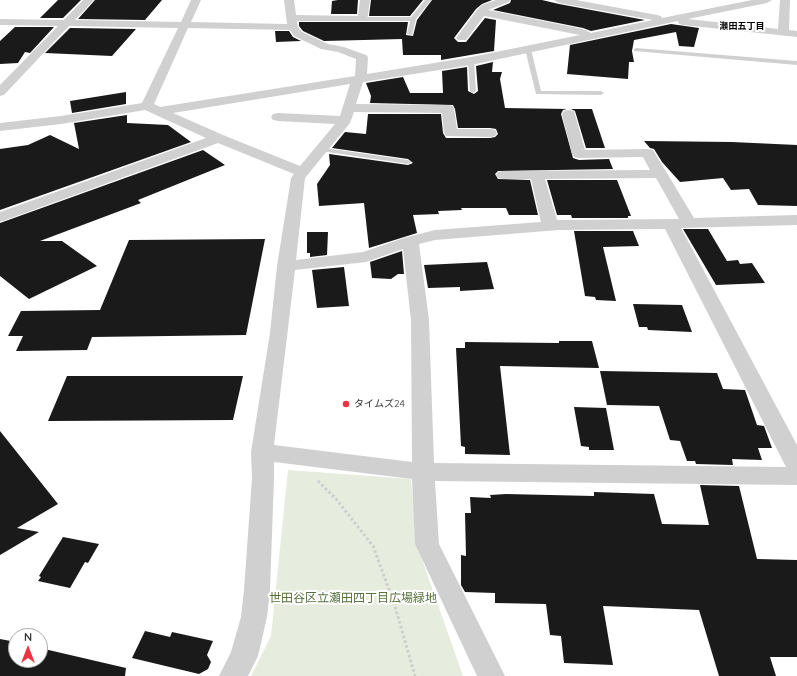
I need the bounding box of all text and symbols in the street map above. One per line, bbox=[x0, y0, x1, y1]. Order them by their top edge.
district label: 瀬田五丁目 bbox=[720, 21, 764, 31]
place label: タイムズ24 bbox=[354, 398, 405, 410]
marker: タイムズ24 bbox=[341, 399, 351, 409]
park label: 世田谷区立瀬田四丁目広場緑地 bbox=[269, 591, 437, 605]
north arrow bbox=[8, 628, 48, 668]
text: N bbox=[24, 630, 32, 644]

